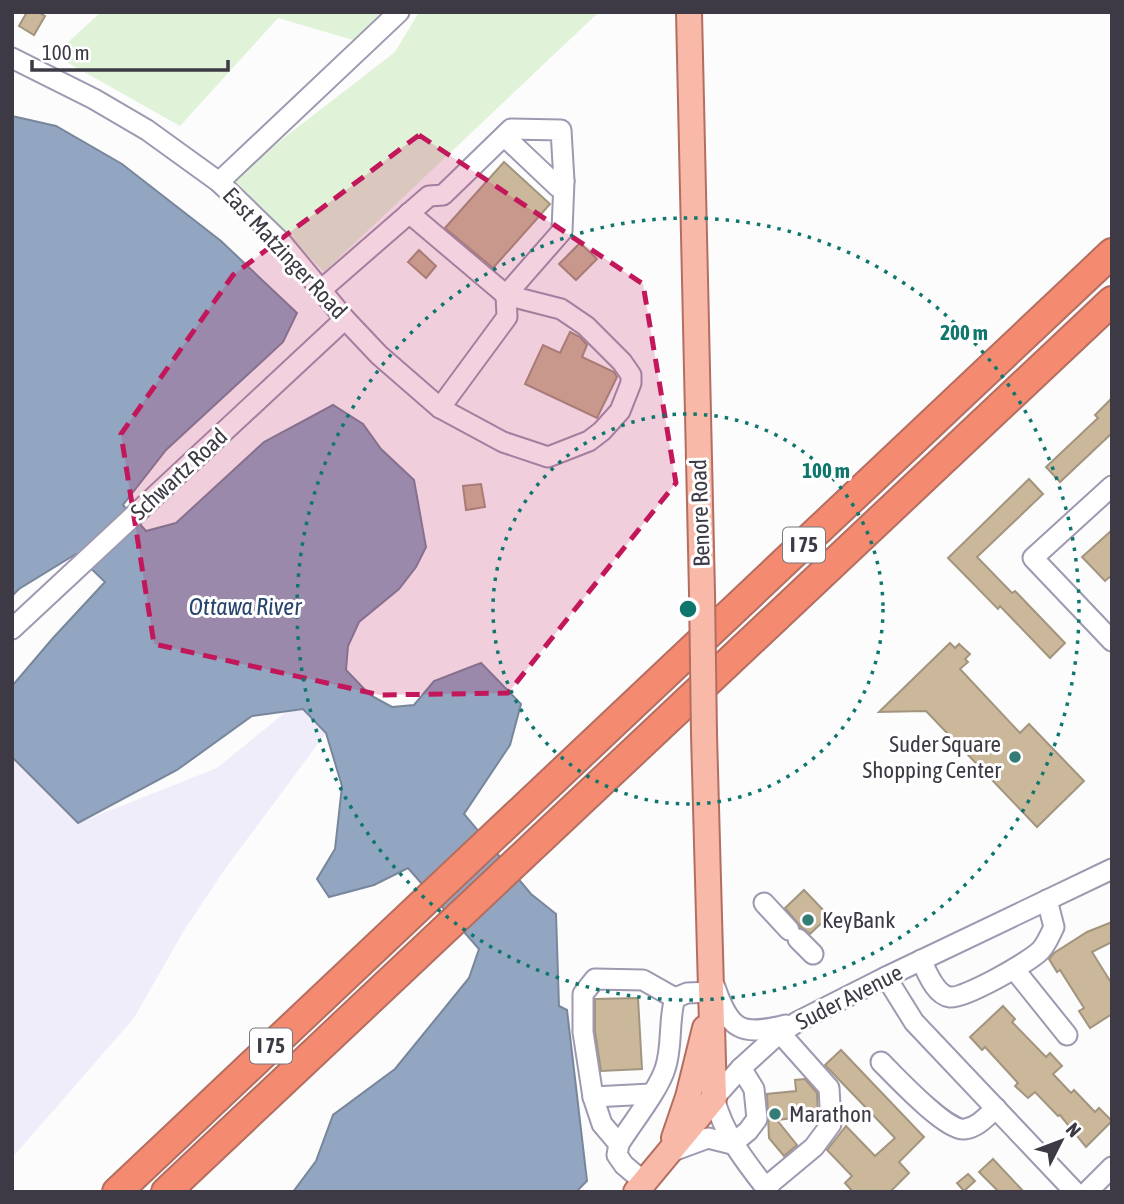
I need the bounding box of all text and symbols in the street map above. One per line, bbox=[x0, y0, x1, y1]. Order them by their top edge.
scale bar bbox=[32, 28, 228, 72]
text: 100 m bbox=[42, 40, 90, 64]
street label: East Matzinger Road bbox=[218, 182, 352, 324]
text: 200 m bbox=[940, 320, 988, 344]
street label: Schwartz Road bbox=[126, 423, 232, 525]
text: 100 m bbox=[802, 458, 850, 482]
street label: Benore Road bbox=[685, 459, 715, 567]
road number: I 75 bbox=[783, 528, 825, 562]
water label: Ottawa River bbox=[189, 593, 302, 620]
centre of rings bbox=[676, 597, 700, 621]
place label: Suder Square Shopping Center bbox=[863, 731, 1002, 783]
marker: Suder Square Shopping Center bbox=[1007, 749, 1023, 765]
place label: KeyBank bbox=[822, 907, 895, 933]
marker: KeyBank bbox=[800, 912, 816, 928]
street label: Suder Avenue bbox=[792, 959, 906, 1035]
road number: I 75 bbox=[250, 1028, 292, 1064]
place label: Marathon bbox=[789, 1101, 872, 1127]
marker: Marathon bbox=[767, 1106, 783, 1122]
north arrow bbox=[1026, 1106, 1096, 1176]
text: N bbox=[1062, 1118, 1086, 1141]

